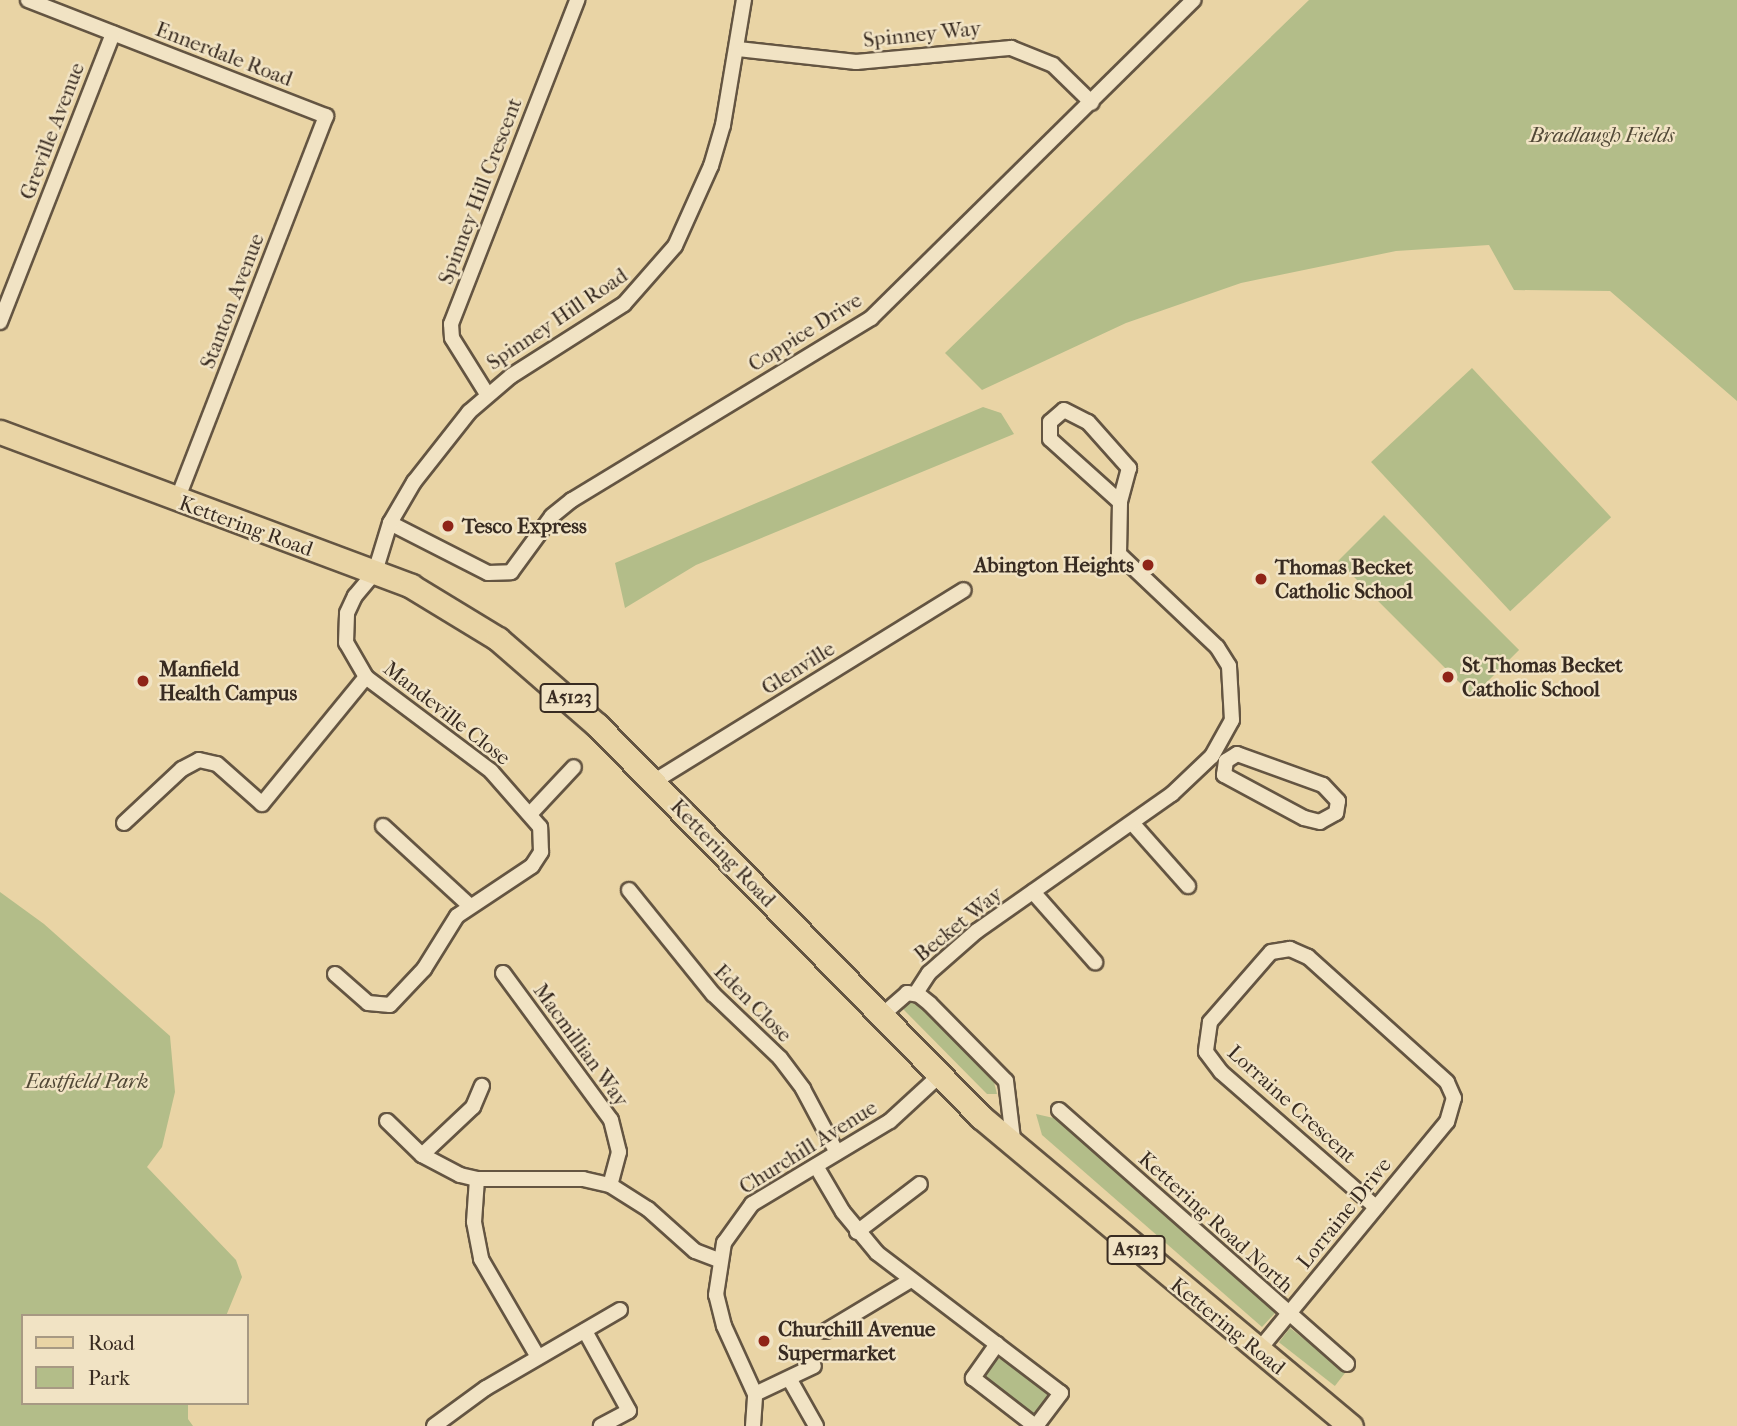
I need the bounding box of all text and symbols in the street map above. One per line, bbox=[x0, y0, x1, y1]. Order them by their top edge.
street label: Spinney Way bbox=[862, 15, 982, 53]
street label: Ennerdale Road bbox=[152, 16, 296, 92]
street label: Greville Avenue bbox=[14, 59, 90, 203]
street label: Spinney Hill Crescent bbox=[433, 94, 527, 288]
park label: Bradlaugh Fields bbox=[1530, 122, 1674, 148]
street label: Stanton Avenue bbox=[195, 230, 269, 372]
street label: Spinney Hill Road bbox=[482, 263, 632, 375]
street label: Coppice Drive bbox=[744, 287, 866, 377]
street label: Kettering Road bbox=[176, 490, 316, 562]
place label: Tesco Express bbox=[462, 513, 587, 539]
marker: Tesco Express bbox=[440, 518, 456, 534]
place label: Abington Heights bbox=[974, 552, 1134, 578]
place label: Thomas Becket Catholic School bbox=[1275, 554, 1413, 604]
marker: Abington Heights bbox=[1140, 557, 1156, 573]
marker: Thomas Becket Catholic School bbox=[1253, 571, 1269, 587]
street label: Glenville bbox=[757, 636, 839, 700]
place label: St Thomas Becket Catholic School bbox=[1462, 652, 1623, 702]
place label: Manfield Health Campus bbox=[159, 656, 297, 706]
street label: Mandeville Close bbox=[378, 656, 516, 770]
marker: St Thomas Becket Catholic School bbox=[1440, 669, 1456, 685]
marker: Manfield Health Campus bbox=[133, 671, 153, 691]
road number: A5123 bbox=[539, 682, 599, 713]
street label: Kettering Road bbox=[665, 794, 781, 912]
street label: Becket Way bbox=[909, 881, 1007, 967]
street label: Eden Close bbox=[709, 959, 797, 1047]
street label: Macmillian Way bbox=[528, 979, 634, 1111]
street label: Lorraine Crescent bbox=[1223, 1040, 1361, 1168]
park label: Eastfield Park bbox=[25, 1068, 149, 1094]
street label: Churchill Avenue bbox=[735, 1095, 881, 1199]
street label: Kettering Road North bbox=[1133, 1146, 1299, 1298]
street label: Lorraine Drive bbox=[1292, 1152, 1396, 1274]
road number: A5123 bbox=[1106, 1234, 1166, 1266]
street label: Kettering Road bbox=[1165, 1272, 1291, 1380]
legend bbox=[21, 1314, 248, 1405]
place label: Churchill Avenue Supermarket bbox=[778, 1316, 935, 1366]
text: Road bbox=[88, 1331, 135, 1355]
marker: Churchill Avenue Supermarket bbox=[756, 1333, 772, 1349]
text: Park bbox=[88, 1366, 130, 1390]

